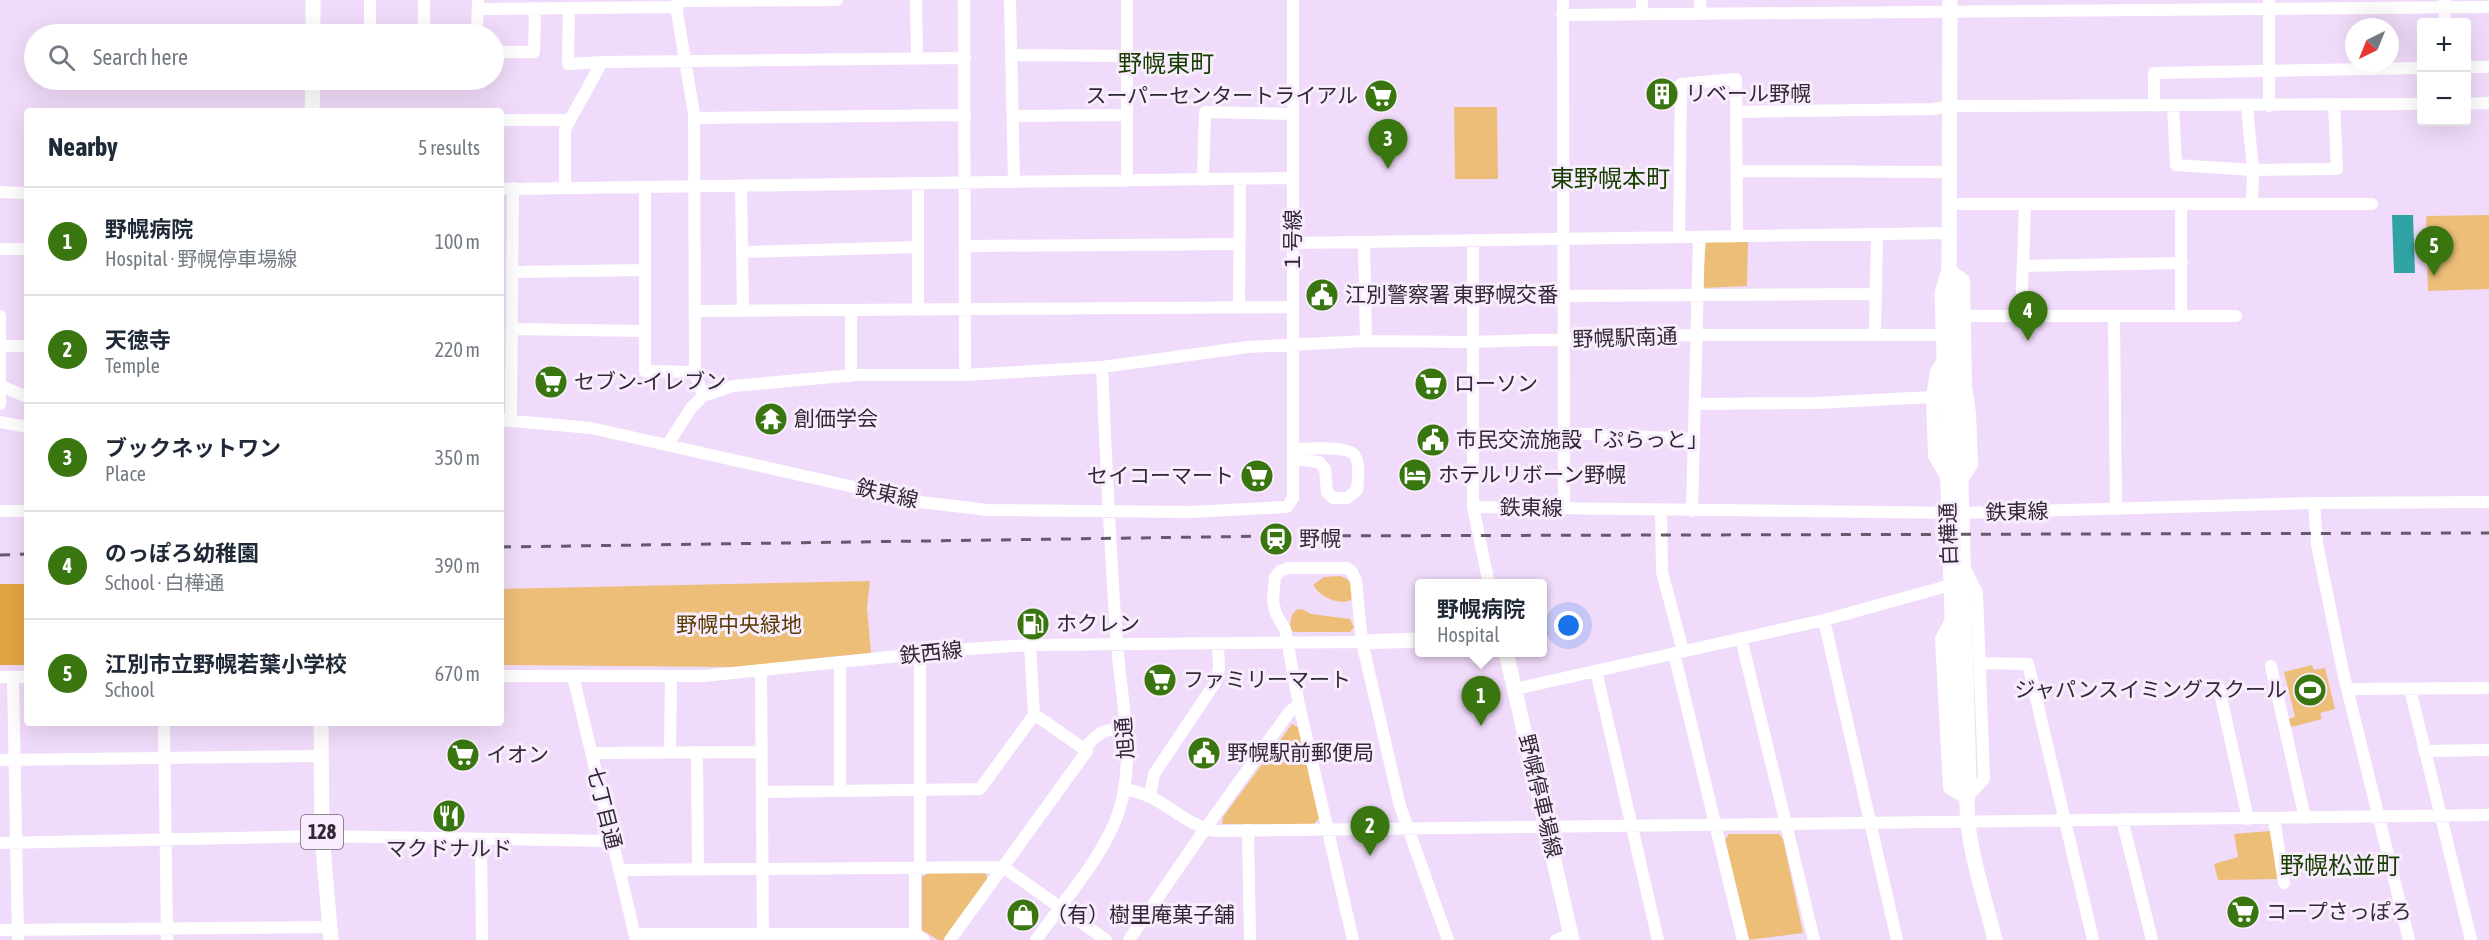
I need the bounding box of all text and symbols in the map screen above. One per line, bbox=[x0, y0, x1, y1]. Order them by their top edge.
north arrow bbox=[2345, 18, 2399, 72]
map controls bbox=[2417, 18, 2471, 126]
button: + bbox=[2417, 18, 2471, 72]
search box bbox=[24, 24, 504, 90]
icon: search bbox=[45, 41, 78, 74]
text: Search here bbox=[93, 44, 188, 70]
district label: 野幌東町 bbox=[1118, 50, 1214, 77]
button: − bbox=[2417, 72, 2471, 126]
building icon: リベール野幌 bbox=[1644, 76, 1680, 112]
supermarket icon: スーパーセンタートライアル bbox=[1363, 78, 1399, 114]
place label: リベール野幌 bbox=[1685, 81, 1811, 105]
place label: スーパーセンタートライアル bbox=[1085, 83, 1358, 107]
pin: 3 bbox=[1368, 120, 1408, 169]
text: Nearby bbox=[48, 132, 118, 162]
text: 5 results bbox=[418, 136, 480, 159]
district label: 東野幌本町 bbox=[1550, 165, 1670, 192]
street label: １号線 bbox=[1280, 210, 1304, 273]
text: 野幌病院 bbox=[105, 216, 193, 242]
pin: 5 bbox=[2414, 226, 2454, 276]
text: 1 bbox=[63, 230, 72, 253]
text: 100 m bbox=[435, 230, 480, 253]
text: Hospital · 野幌停車場線 bbox=[105, 247, 297, 270]
public building icon: 江別警察署 東野幌交番 bbox=[1304, 277, 1340, 313]
place label: 江別警察署 東野幌交番 bbox=[1345, 282, 1558, 306]
pin: 4 bbox=[2008, 292, 2048, 341]
street label: 野幌駅南通 bbox=[1572, 323, 1678, 351]
text: 天徳寺 bbox=[105, 327, 171, 353]
text: 2 bbox=[63, 338, 72, 361]
text: 220 m bbox=[435, 338, 480, 361]
text: Temple bbox=[105, 354, 160, 377]
supermarket icon: セブン-イレブン bbox=[533, 364, 569, 400]
supermarket icon: ローソン bbox=[1413, 366, 1449, 402]
place label: セブン-イレブン bbox=[574, 369, 726, 393]
place label: ローソン bbox=[1454, 371, 1538, 395]
temple icon: 創価学会 bbox=[753, 401, 789, 437]
place label: 創価学会 bbox=[794, 406, 878, 430]
public building icon: 市民交流施設「ぷらっと」 bbox=[1415, 422, 1451, 458]
place label: 市民交流施設「ぷらっと」 bbox=[1456, 427, 1708, 451]
text: ブックネットワン bbox=[105, 435, 281, 461]
text: 3 bbox=[63, 446, 72, 469]
text: 350 m bbox=[435, 446, 480, 469]
hotel icon: ホテルリボーン野幌 bbox=[1397, 457, 1433, 493]
supermarket icon: セイコーマート bbox=[1239, 458, 1275, 494]
text: Place bbox=[105, 462, 146, 485]
place label: ホテルリボーン野幌 bbox=[1438, 462, 1626, 486]
place label: セイコーマート bbox=[1087, 463, 1234, 487]
street label: 鉄東線 bbox=[854, 474, 921, 512]
street label: 鉄東線 bbox=[1499, 494, 1563, 520]
street label: 鉄東線 bbox=[1985, 498, 2049, 524]
street label: 白樺通 bbox=[1935, 502, 1961, 566]
station icon: 野幌 bbox=[1258, 521, 1294, 557]
place label: 野幌 bbox=[1299, 526, 1341, 550]
text: のっぽろ幼稚園 bbox=[105, 540, 259, 566]
text: 4 bbox=[63, 554, 72, 577]
text: 390 m bbox=[435, 554, 480, 577]
text: School · 白樺通 bbox=[105, 571, 224, 594]
popup bbox=[1415, 579, 1547, 657]
text: 野幌病院 bbox=[1437, 596, 1525, 622]
fuel station icon: ホクレン bbox=[1015, 606, 1051, 642]
place label: ホクレン bbox=[1056, 611, 1140, 635]
your location bbox=[1554, 611, 1583, 640]
park label: 野幌中央緑地 bbox=[676, 612, 802, 636]
text: Hospital bbox=[1437, 623, 1500, 646]
street label: 鉄西線 bbox=[898, 637, 963, 667]
text: 江別市立野幌若葉小学校 bbox=[105, 651, 347, 677]
text: 5 bbox=[63, 662, 72, 685]
text: 670 m bbox=[435, 662, 480, 685]
supermarket icon: ファミリーマート bbox=[1142, 662, 1178, 698]
place label: ファミリーマート bbox=[1183, 667, 1351, 691]
sports icon: ジャパンスイミングスクール bbox=[2292, 672, 2328, 708]
pin: 1 bbox=[1462, 676, 1500, 726]
place label: ジャパンスイミングスクール bbox=[2014, 677, 2287, 701]
text: School bbox=[105, 678, 155, 701]
street label: 旭通 bbox=[1111, 716, 1137, 760]
street label: 野幌停車場線 bbox=[1515, 732, 1567, 860]
public building icon: 野幌駅前郵便局 bbox=[1186, 735, 1222, 771]
supermarket icon: イオン bbox=[445, 737, 481, 773]
place label: 野幌駅前郵便局 bbox=[1227, 740, 1374, 764]
place label: イオン bbox=[486, 742, 549, 766]
street label: 七丁目通 bbox=[583, 764, 627, 851]
restaurant icon: マクドナルド bbox=[431, 798, 467, 834]
pin: 2 bbox=[1350, 806, 1390, 856]
road number: 128 bbox=[301, 815, 343, 849]
place label: マクドナルド bbox=[386, 836, 512, 860]
district label: 野幌松並町 bbox=[2280, 852, 2400, 879]
supermarket icon: コープさっぽろ bbox=[2225, 894, 2261, 930]
shop icon: （有）樹里庵菓子舗 bbox=[1005, 897, 1041, 933]
place label: コープさっぽろ bbox=[2266, 899, 2412, 923]
place label: （有）樹里庵菓子舗 bbox=[1046, 902, 1235, 926]

